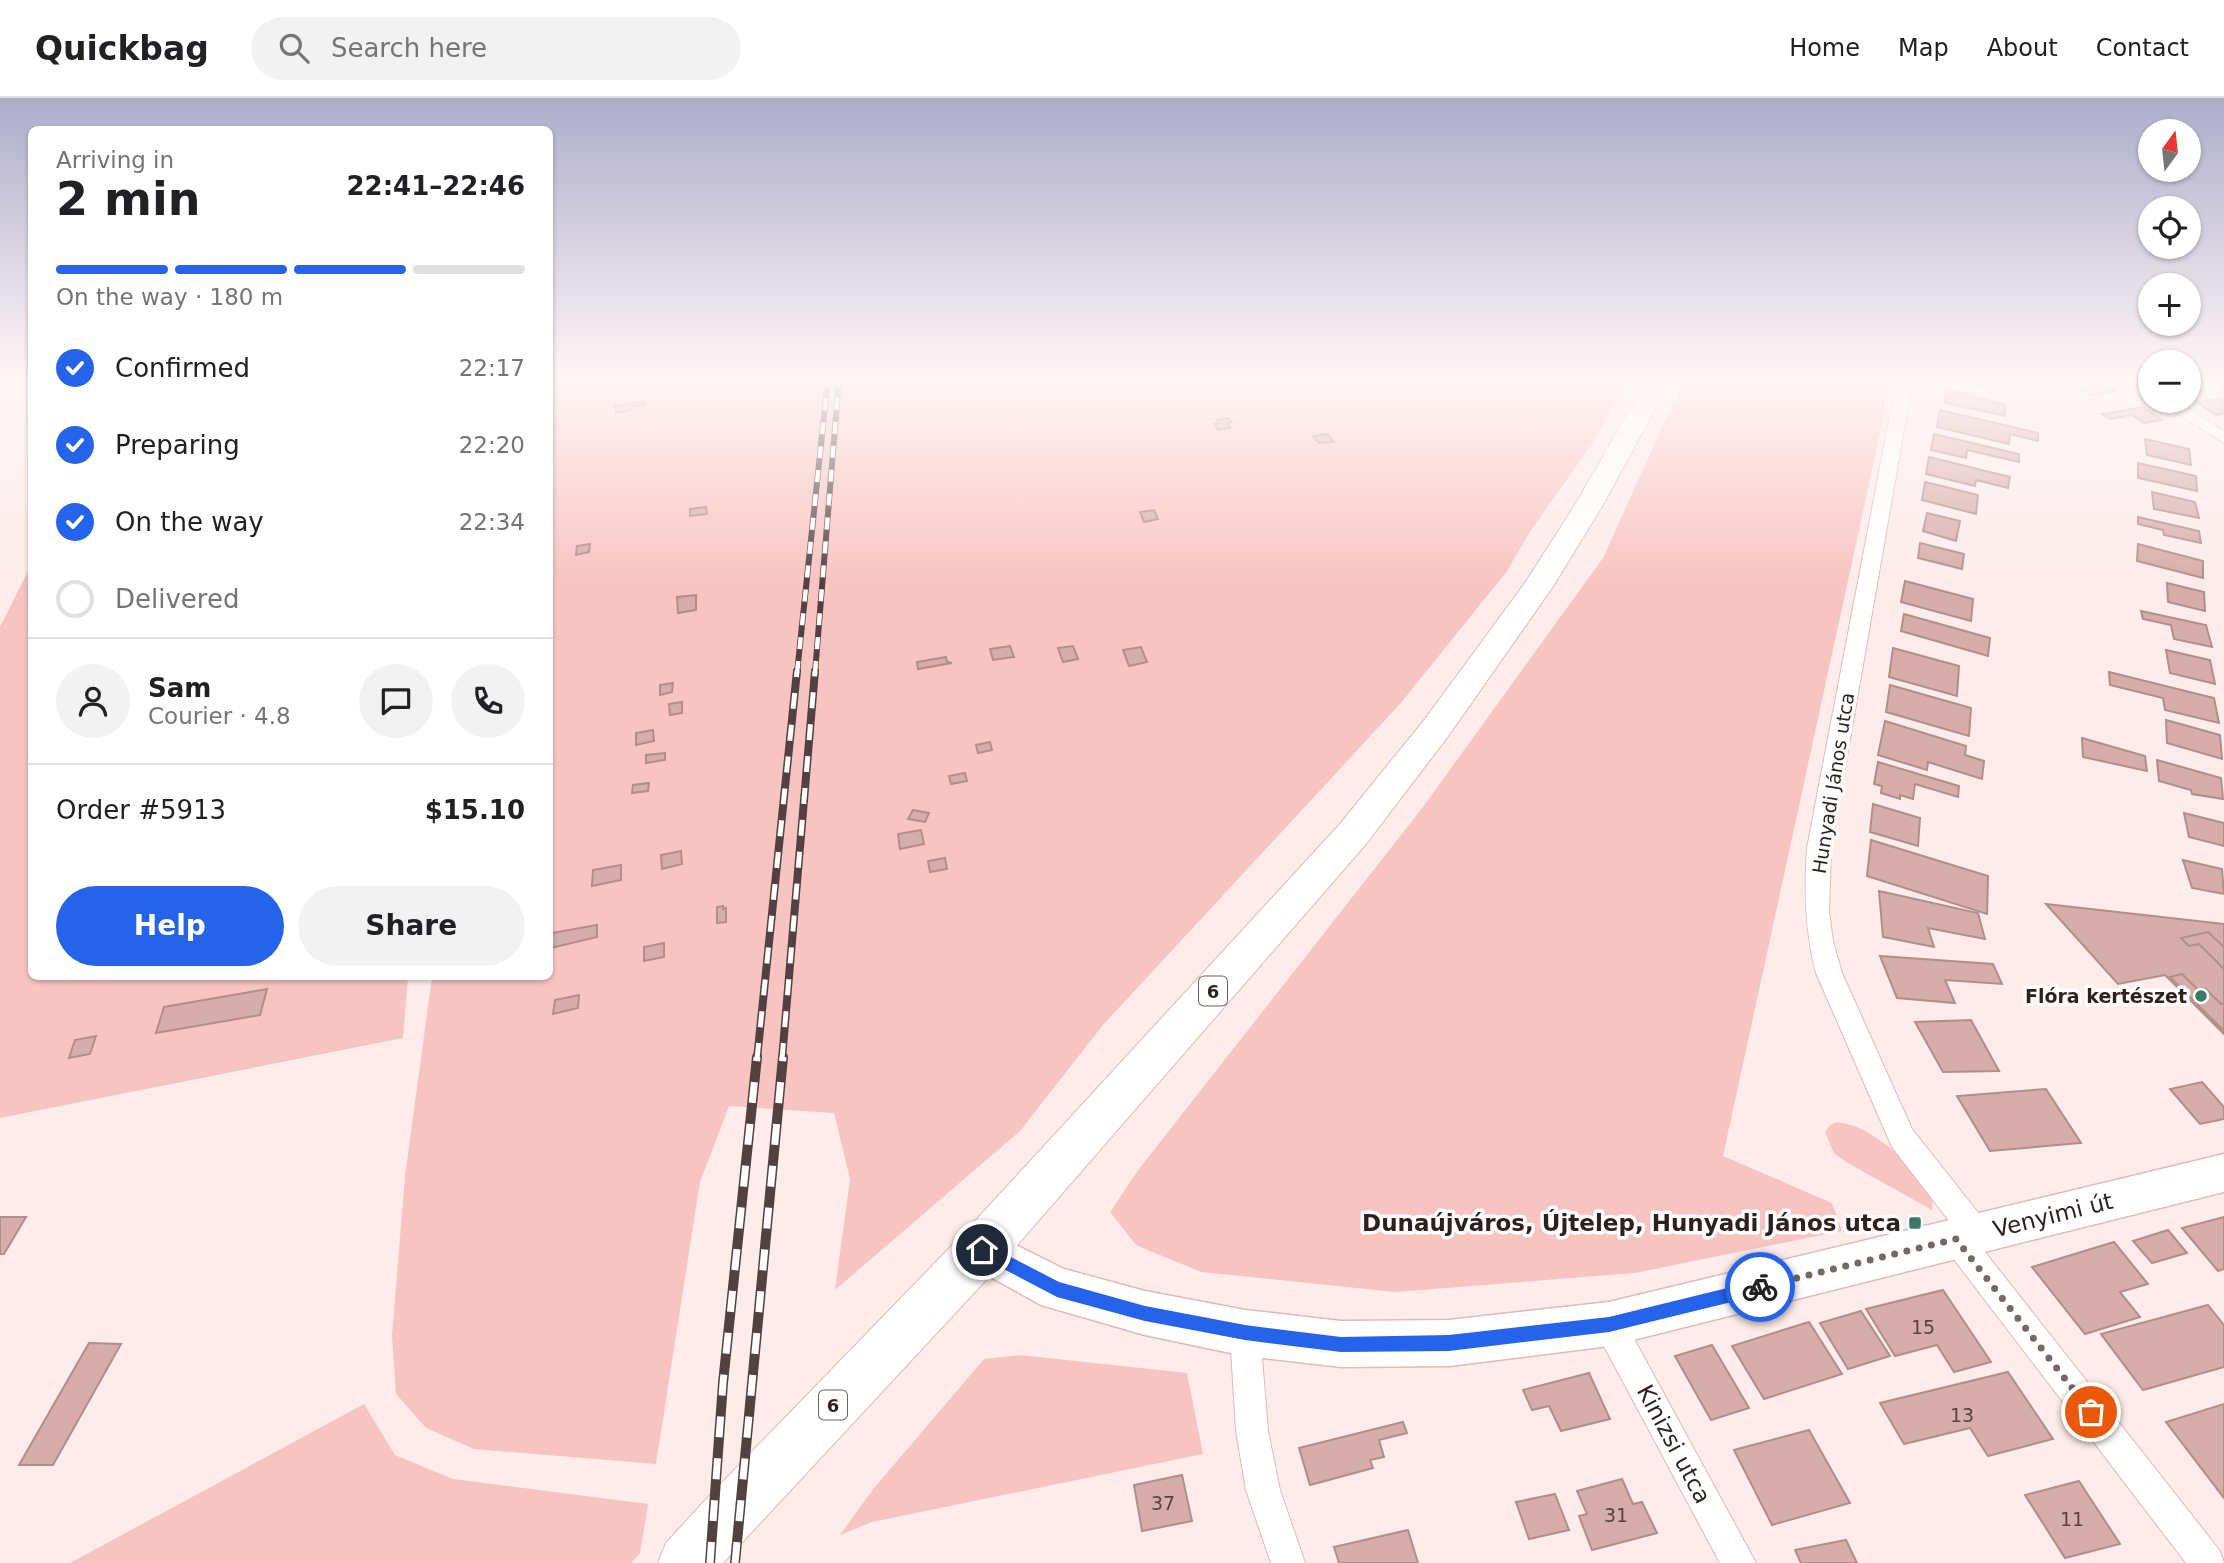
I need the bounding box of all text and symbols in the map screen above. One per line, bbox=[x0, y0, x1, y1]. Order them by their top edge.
search box bbox=[251, 17, 741, 80]
text: Quickbag bbox=[35, 29, 209, 68]
icon: search bbox=[275, 29, 313, 67]
text: Search here bbox=[331, 33, 487, 63]
text: Home bbox=[1789, 34, 1860, 62]
text: Map bbox=[1898, 34, 1949, 62]
text: About bbox=[1987, 34, 2058, 62]
text: Contact bbox=[2096, 34, 2189, 62]
north arrow bbox=[2138, 119, 2202, 182]
map controls bbox=[2138, 119, 2201, 413]
text: Arriving in bbox=[56, 147, 174, 173]
text: 22:41–22:46 bbox=[346, 171, 525, 201]
text: 2 min bbox=[56, 172, 200, 226]
button: locate bbox=[2138, 196, 2201, 259]
button: + bbox=[2138, 273, 2201, 336]
text: On the way · 180 m bbox=[56, 284, 283, 310]
icon: check bbox=[56, 349, 94, 387]
button: − bbox=[2138, 350, 2201, 413]
text: Confirmed bbox=[115, 353, 250, 383]
text: 22:17 bbox=[459, 355, 525, 381]
icon: check bbox=[56, 426, 94, 464]
text: Preparing bbox=[115, 430, 240, 460]
text: 22:20 bbox=[459, 432, 525, 458]
icon: check bbox=[56, 503, 94, 541]
text: On the way bbox=[115, 507, 264, 537]
text: 22:34 bbox=[459, 509, 525, 535]
text: Delivered bbox=[115, 584, 239, 614]
button: person bbox=[56, 664, 130, 738]
button: chat bbox=[359, 664, 433, 738]
button: phone bbox=[451, 664, 525, 738]
text: Sam bbox=[148, 673, 211, 703]
street label: Hunyadi János utca bbox=[1808, 691, 1858, 875]
text: Courier · 4.8 bbox=[148, 703, 291, 729]
text: Order #5913 bbox=[56, 795, 226, 825]
text: $15.10 bbox=[425, 795, 525, 825]
button: Help bbox=[56, 886, 284, 966]
button: Share bbox=[298, 886, 525, 966]
road number: 6 bbox=[1199, 976, 1227, 1006]
place label: Flóra kertészet bbox=[2025, 985, 2187, 1007]
marker: Flóra kertészet bbox=[2193, 988, 2209, 1004]
street label: Venyimi út bbox=[1990, 1188, 2116, 1242]
place label: Dunaújváros, Újtelep, Hunyadi János utca bbox=[1362, 1209, 1901, 1236]
marker: Dunaújváros, Újtelep, Hunyadi János utca bbox=[1907, 1215, 1923, 1231]
pin bbox=[952, 1220, 1012, 1280]
icon: home bbox=[963, 1231, 1001, 1269]
courier bbox=[1725, 1252, 1795, 1322]
icon: bike bbox=[1741, 1268, 1779, 1306]
house number: 15 bbox=[1911, 1316, 1935, 1338]
street label: Kinizsi utca bbox=[1632, 1380, 1716, 1508]
pin bbox=[2061, 1382, 2121, 1442]
road number: 6 bbox=[819, 1390, 847, 1420]
icon: bag bbox=[2072, 1393, 2110, 1431]
house number: 13 bbox=[1950, 1404, 1974, 1426]
house number: 37 bbox=[1151, 1492, 1175, 1514]
house number: 31 bbox=[1604, 1504, 1628, 1526]
house number: 11 bbox=[2060, 1508, 2084, 1530]

